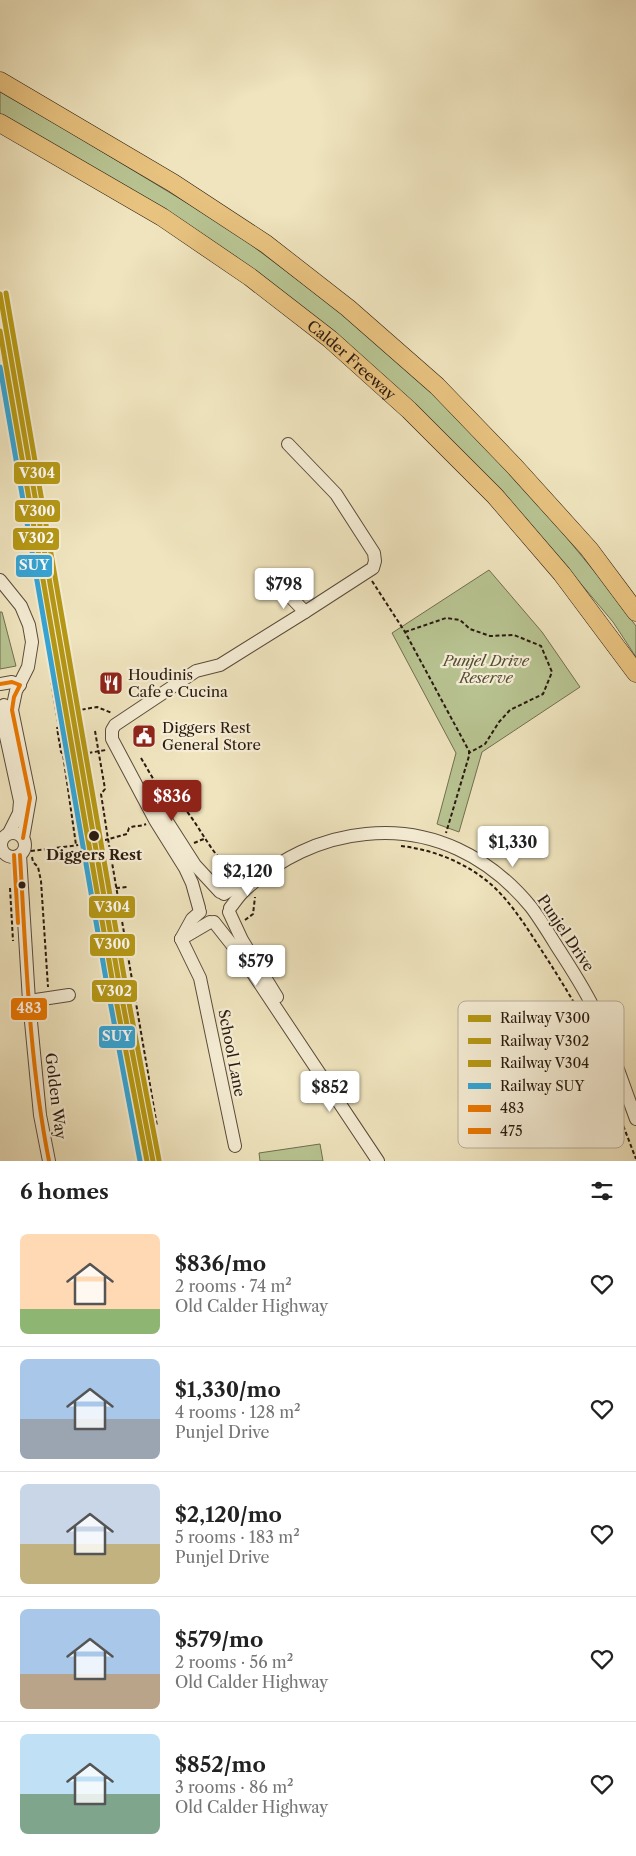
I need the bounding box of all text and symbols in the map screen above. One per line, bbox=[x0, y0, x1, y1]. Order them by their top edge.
street label: Calder Freeway bbox=[304, 316, 401, 404]
line badge: V304 bbox=[13, 461, 61, 485]
text: V304 bbox=[18, 464, 55, 482]
line badge: V300 bbox=[14, 499, 61, 523]
text: V300 bbox=[18, 502, 55, 520]
line badge: V302 bbox=[12, 527, 60, 551]
text: V302 bbox=[17, 529, 54, 547]
line badge: SUY bbox=[15, 554, 53, 578]
text: SUY bbox=[19, 556, 50, 574]
pin: $798 bbox=[254, 568, 314, 610]
text: $798 bbox=[266, 574, 302, 594]
park label: Punjel Drive Reserve bbox=[442, 651, 530, 687]
place label: Houdinis Cafe e Cucina bbox=[128, 665, 228, 701]
restaurant icon: Houdinis Cafe e Cucina bbox=[98, 670, 124, 696]
place label: Diggers Rest General Store bbox=[162, 718, 261, 754]
public building icon: Diggers Rest General Store bbox=[131, 723, 157, 749]
pin: $836 bbox=[142, 780, 202, 822]
text: $836 bbox=[153, 786, 191, 806]
pin: $1,330 bbox=[472, 826, 554, 868]
marker: Diggers Rest bbox=[87, 829, 101, 843]
text: $1,330 bbox=[489, 832, 537, 852]
place label: Diggers Rest bbox=[46, 845, 142, 864]
pin: $2,120 bbox=[207, 854, 289, 897]
text: $2,120 bbox=[223, 861, 273, 881]
unlabelled marker bbox=[17, 880, 27, 890]
street label: Punjel Drive bbox=[533, 891, 599, 975]
line badge: V304 bbox=[88, 895, 136, 919]
text: V304 bbox=[93, 898, 130, 916]
line badge: V300 bbox=[89, 933, 136, 957]
text: V300 bbox=[93, 935, 130, 953]
pin: $579 bbox=[226, 944, 286, 987]
text: $579 bbox=[238, 951, 274, 971]
line badge: V302 bbox=[91, 979, 138, 1003]
text: V302 bbox=[95, 982, 132, 1000]
line badge: 483 bbox=[10, 997, 48, 1021]
text: 483 bbox=[17, 999, 41, 1017]
legend bbox=[458, 1001, 624, 1148]
street label: School Lane bbox=[214, 1008, 250, 1098]
text: Railway V300 bbox=[500, 1009, 590, 1027]
line badge: SUY bbox=[98, 1025, 136, 1049]
text: SUY bbox=[102, 1027, 133, 1045]
text: Railway V302 bbox=[500, 1032, 589, 1050]
street label: Golden Way bbox=[41, 1052, 71, 1141]
text: Railway V304 bbox=[500, 1054, 589, 1072]
pin: $852 bbox=[300, 1070, 360, 1113]
text: $852 bbox=[311, 1077, 349, 1097]
text: Railway SUY bbox=[500, 1077, 585, 1095]
text: 483 bbox=[500, 1099, 524, 1117]
text: 475 bbox=[500, 1122, 523, 1140]
icon: filters bbox=[588, 1177, 616, 1205]
text: 6 homes bbox=[20, 1179, 109, 1204]
text: $836/mo bbox=[175, 1251, 266, 1276]
icon: home bbox=[60, 1254, 120, 1314]
icon: heart bbox=[588, 1270, 616, 1298]
text: 2 rooms · 74 m² bbox=[175, 1276, 292, 1296]
text: Old Calder Highway bbox=[175, 1296, 328, 1316]
text: $1,330/mo bbox=[175, 1377, 281, 1402]
icon: home bbox=[60, 1379, 120, 1439]
icon: heart bbox=[588, 1395, 616, 1423]
text: 4 rooms · 128 m² bbox=[175, 1402, 301, 1422]
text: Punjel Drive bbox=[175, 1422, 270, 1442]
text: $2,120/mo bbox=[175, 1502, 282, 1527]
icon: home bbox=[60, 1504, 120, 1564]
icon: heart bbox=[588, 1520, 616, 1548]
text: 5 rooms · 183 m² bbox=[175, 1527, 300, 1547]
text: Punjel Drive bbox=[175, 1547, 270, 1567]
text: $579/mo bbox=[175, 1627, 263, 1652]
icon: home bbox=[60, 1629, 120, 1689]
icon: heart bbox=[588, 1645, 616, 1673]
text: 2 rooms · 56 m² bbox=[175, 1652, 293, 1672]
text: Old Calder Highway bbox=[175, 1672, 328, 1692]
text: $852/mo bbox=[175, 1752, 266, 1777]
icon: home bbox=[60, 1754, 120, 1814]
icon: heart bbox=[588, 1770, 616, 1798]
text: 3 rooms · 86 m² bbox=[175, 1777, 294, 1797]
text: Old Calder Highway bbox=[175, 1797, 328, 1817]

